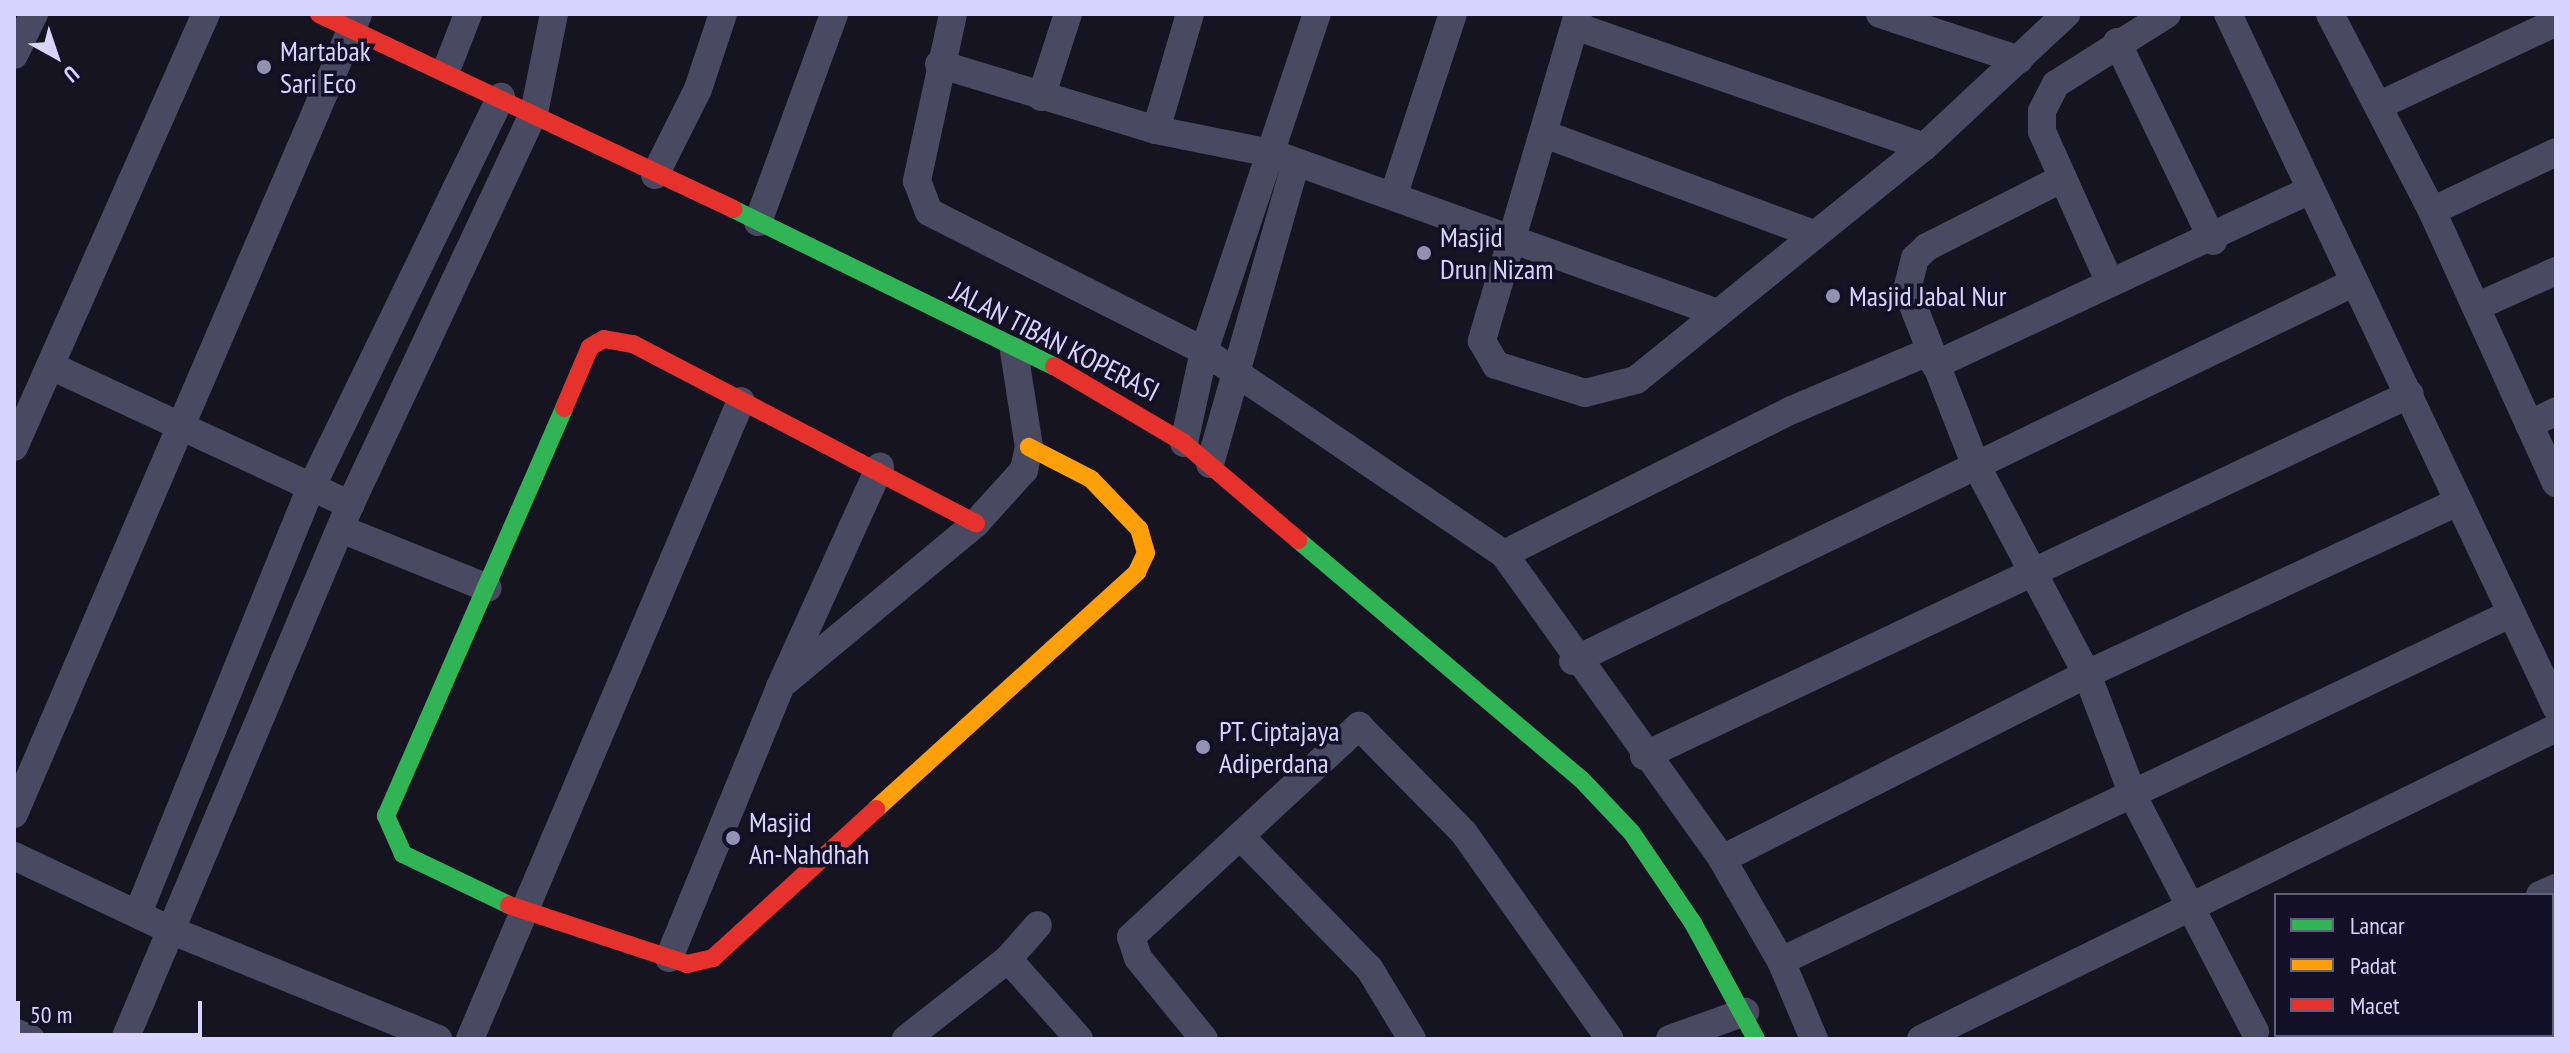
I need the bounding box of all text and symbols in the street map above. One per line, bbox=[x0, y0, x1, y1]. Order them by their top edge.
north arrow bbox=[16, 16, 96, 96]
place label: Martabak Sari Eco bbox=[280, 34, 370, 100]
marker: Martabak Sari Eco bbox=[255, 58, 273, 76]
text: U bbox=[58, 60, 85, 89]
place label: Masjid Drun Nizam bbox=[1440, 220, 1553, 286]
marker: Masjid Drun Nizam bbox=[1415, 244, 1433, 262]
street label: JALAN TIBAN KOPERASI bbox=[945, 274, 1165, 408]
place label: Masjid Jabal Nur bbox=[1849, 279, 2006, 313]
marker: Masjid Jabal Nur bbox=[1824, 287, 1842, 305]
place label: PT. Ciptajaya Adiperdana bbox=[1219, 714, 1341, 780]
marker: PT. Ciptajaya Adiperdana bbox=[1194, 738, 1212, 756]
place label: Masjid An-Nahdhah bbox=[749, 805, 869, 871]
marker: Masjid An-Nahdhah bbox=[724, 829, 742, 847]
legend bbox=[2274, 893, 2554, 1037]
text: Lancar bbox=[2350, 910, 2404, 941]
text: Padat bbox=[2350, 950, 2396, 981]
scale bar bbox=[20, 985, 206, 1035]
text: Macet bbox=[2350, 990, 2400, 1021]
text: 50 m bbox=[30, 999, 72, 1030]

